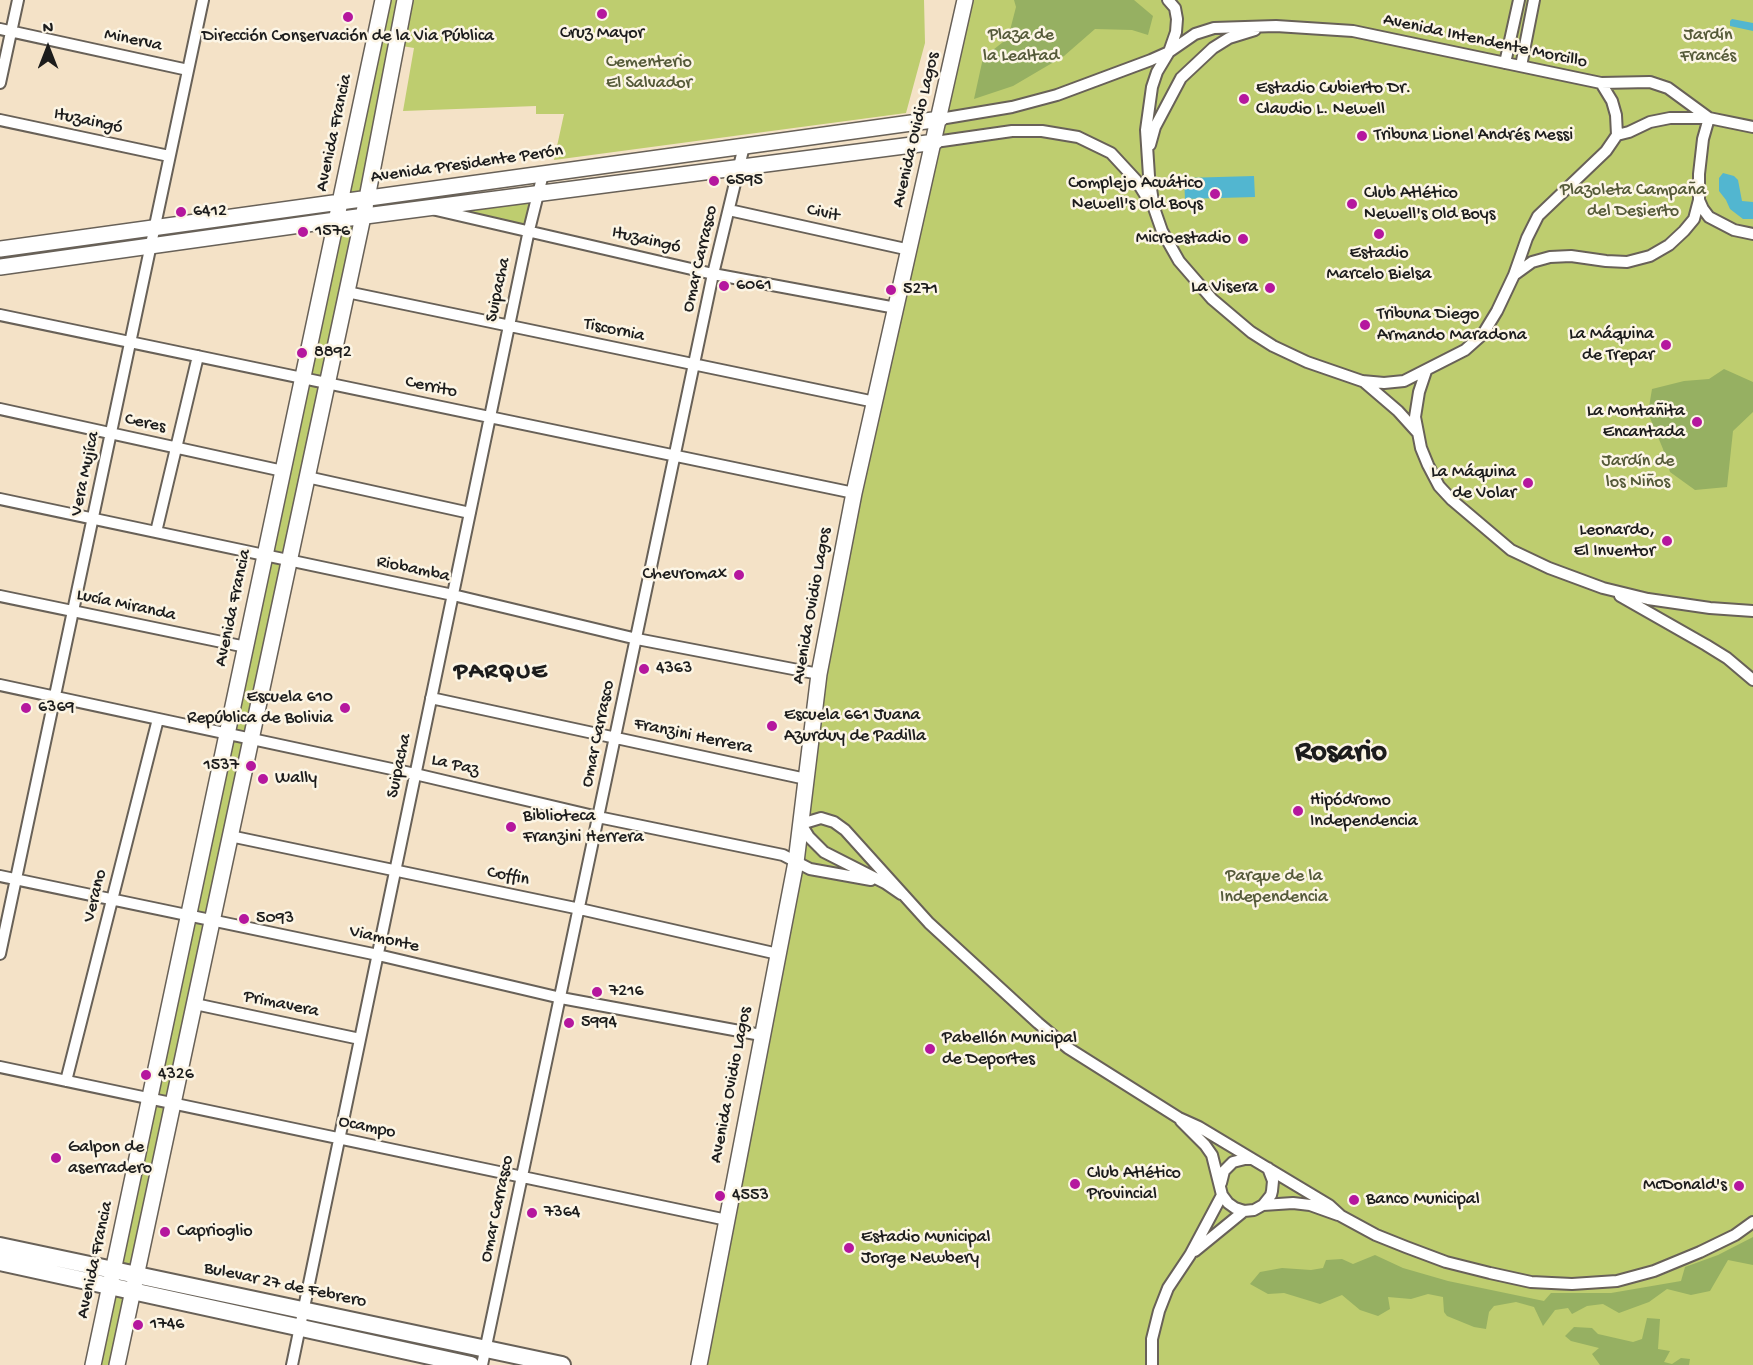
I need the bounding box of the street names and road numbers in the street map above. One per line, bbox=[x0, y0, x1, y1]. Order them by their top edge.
street label: Avenida Intendente Morcillo bbox=[1381, 10, 1589, 74]
street label: Minerva bbox=[102, 24, 164, 58]
street label: Avenida Ovidio Lagos bbox=[889, 50, 945, 210]
street label: Avenida Francia bbox=[312, 72, 358, 194]
street label: Ituzaingó bbox=[51, 104, 125, 140]
street label: Avenida Presidente Perón bbox=[369, 141, 565, 189]
street label: Civit bbox=[805, 200, 841, 228]
street label: Omar Carrasco bbox=[678, 204, 724, 314]
street label: Ituzaingó bbox=[609, 223, 683, 259]
street label: Suipacha bbox=[482, 256, 516, 324]
street label: Tiscornia bbox=[582, 314, 646, 348]
street label: Cerrito bbox=[403, 372, 459, 404]
street label: Ceres bbox=[123, 409, 167, 439]
street label: Vera Mujíca bbox=[66, 430, 106, 518]
street label: Avenida Ovidio Lagos bbox=[789, 526, 837, 686]
street label: Avenida Francia bbox=[211, 547, 257, 669]
street label: Riobamba bbox=[374, 552, 452, 588]
street label: Lucía Miranda bbox=[74, 585, 178, 627]
street label: Omar Carrasco bbox=[577, 679, 621, 789]
street label: Franzini Herrera bbox=[632, 714, 754, 760]
street label: Suipacha bbox=[383, 732, 417, 800]
street label: La Paz bbox=[429, 750, 481, 782]
street label: Coffin bbox=[485, 862, 531, 892]
street label: Verano bbox=[79, 867, 113, 925]
street label: Viamonte bbox=[347, 921, 421, 959]
street label: Primavera bbox=[241, 986, 321, 1024]
street label: Avenida Ovidio Lagos bbox=[706, 1005, 758, 1165]
street label: Ocampo bbox=[336, 1111, 398, 1145]
street label: Omar Carrasco bbox=[476, 1154, 520, 1264]
street label: Avenida Francia bbox=[73, 1199, 119, 1321]
street label: Bulevar 27 de Febrero bbox=[202, 1258, 368, 1314]

